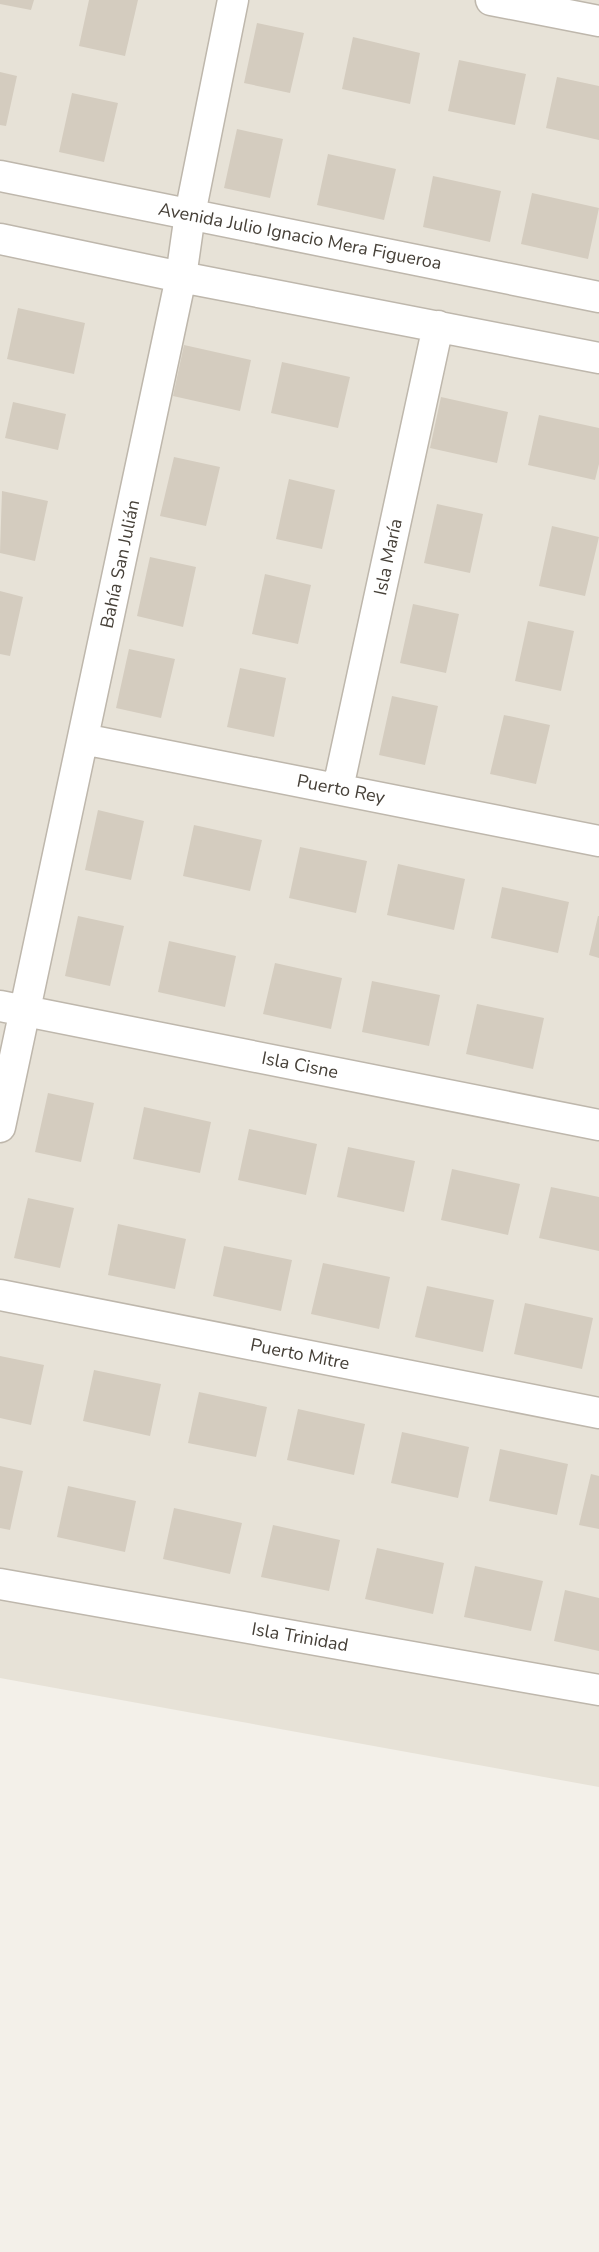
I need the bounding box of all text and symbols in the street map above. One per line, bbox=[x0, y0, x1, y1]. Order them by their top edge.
street label: Avenida Julio Ignacio Mera Figueroa bbox=[156, 197, 444, 275]
street label: Bahía San Julián bbox=[95, 497, 145, 631]
street label: Isla María bbox=[368, 516, 408, 598]
street label: Puerto Rey bbox=[295, 769, 388, 809]
street label: Isla Cisne bbox=[260, 1046, 340, 1084]
street label: Puerto Mitre bbox=[248, 1333, 352, 1375]
street label: Isla Trinidad bbox=[250, 1617, 350, 1657]

